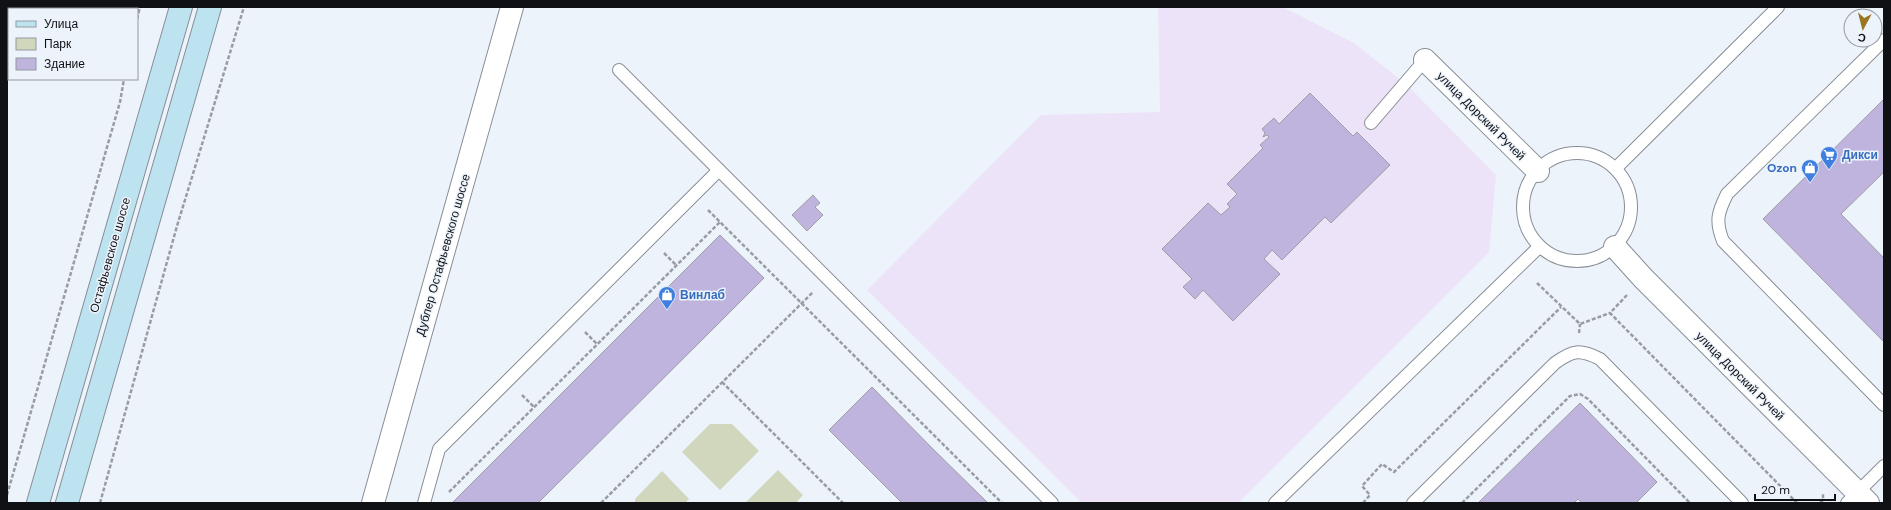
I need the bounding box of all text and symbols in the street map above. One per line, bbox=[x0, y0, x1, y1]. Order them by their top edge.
legend bbox=[8, 8, 138, 80]
north arrow bbox=[1843, 8, 1883, 48]
text: Улица bbox=[44, 16, 78, 32]
text: С bbox=[1857, 30, 1867, 45]
text: Парк bbox=[44, 36, 72, 52]
text: Здание bbox=[44, 56, 85, 72]
street label: улица Дорский Ручей bbox=[1433, 68, 1529, 164]
supermarket icon: Дикси bbox=[1819, 145, 1839, 170]
place label: Дикси bbox=[1842, 147, 1878, 163]
shop icon: Ozon bbox=[1800, 158, 1820, 183]
place label: Ozon bbox=[1767, 160, 1797, 176]
street label: Дублер Остафьевского шоссе bbox=[412, 172, 474, 338]
street label: Остафьевское шоссе bbox=[86, 195, 134, 315]
shop icon: Винлаб bbox=[657, 285, 677, 310]
place label: Винлаб bbox=[680, 287, 725, 303]
street label: улица Дорский Ручей bbox=[1692, 328, 1788, 424]
scale bar bbox=[1755, 476, 1835, 502]
text: 20 m bbox=[1761, 482, 1790, 498]

